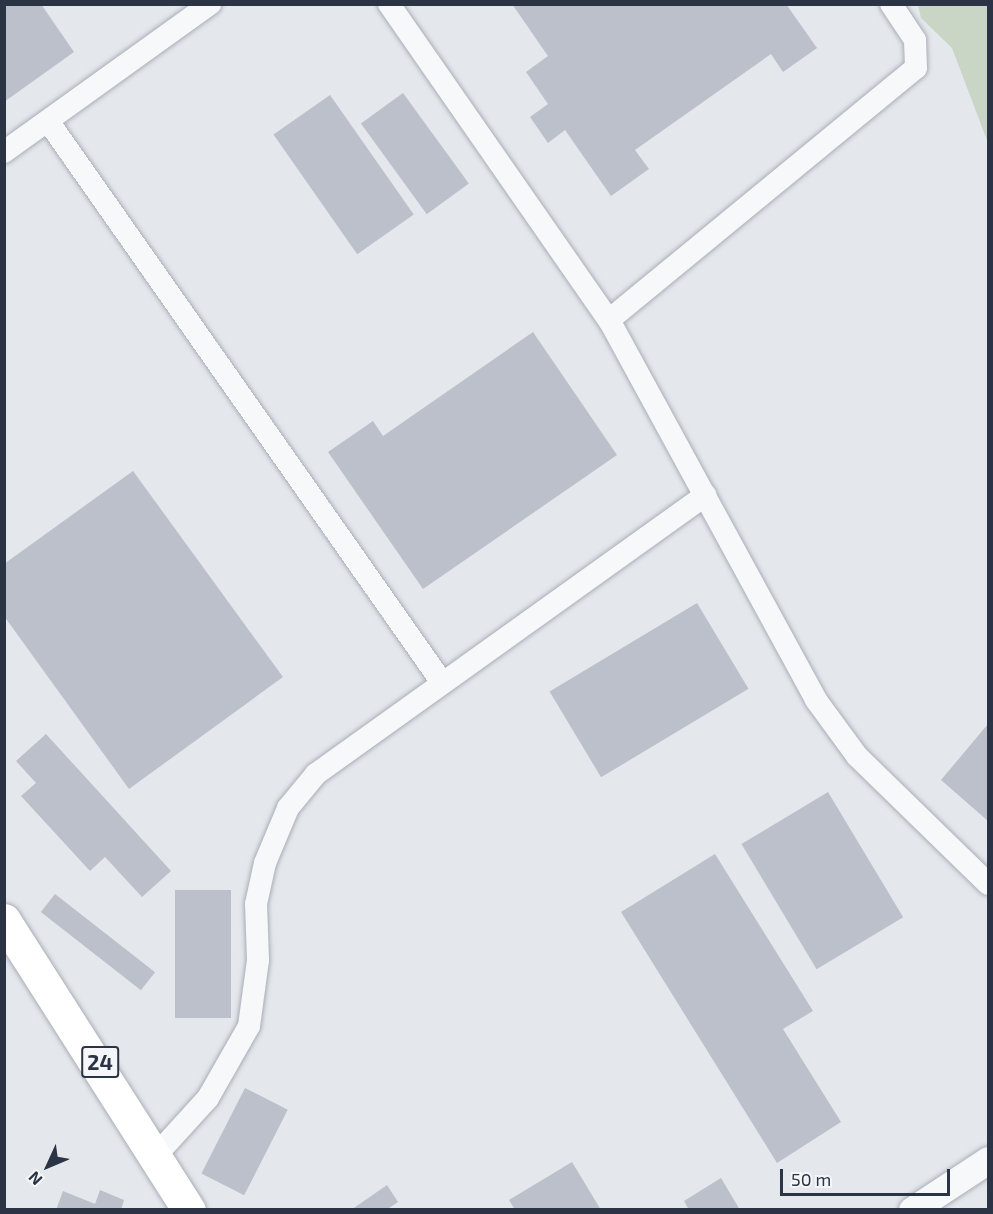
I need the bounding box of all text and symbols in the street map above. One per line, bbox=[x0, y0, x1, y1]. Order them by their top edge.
road number: 24 bbox=[80, 1044, 120, 1080]
north arrow bbox=[18, 1136, 78, 1196]
scale bar bbox=[783, 1157, 952, 1195]
text: N bbox=[24, 1168, 46, 1190]
text: 50 m bbox=[791, 1168, 831, 1190]

